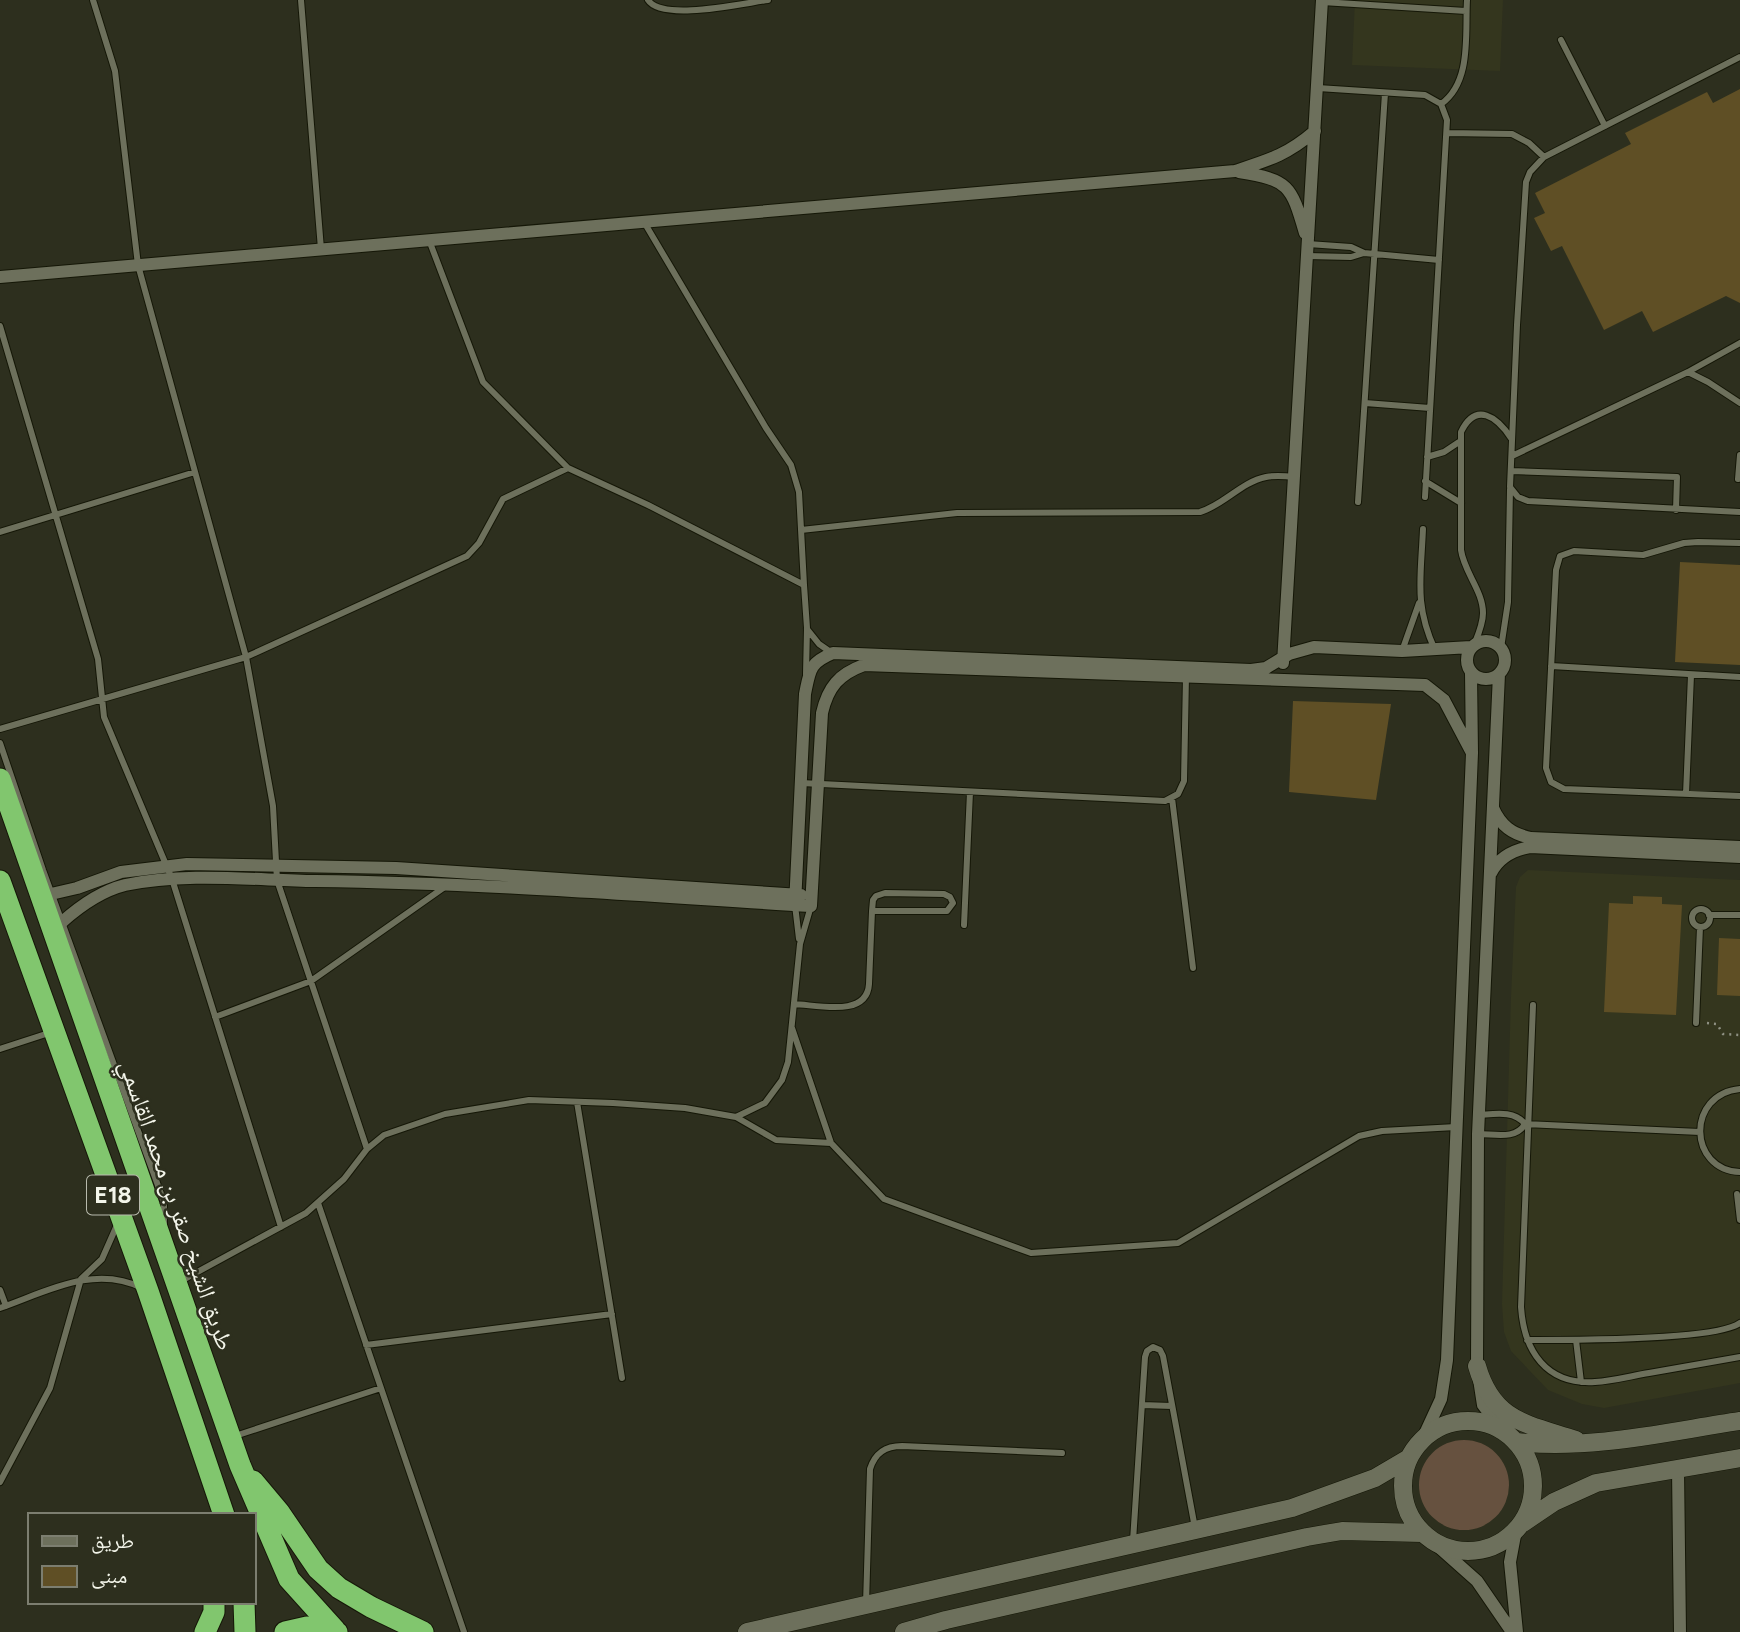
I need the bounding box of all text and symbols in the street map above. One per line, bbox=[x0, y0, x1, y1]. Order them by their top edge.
street label: طريق الشيخ صقر بن محمد القاسمي bbox=[109, 1056, 240, 1356]
road number: E18 bbox=[87, 1176, 139, 1214]
legend bbox=[28, 1513, 256, 1604]
text: طريق bbox=[91, 1528, 134, 1554]
text: مبنى bbox=[91, 1563, 127, 1589]

